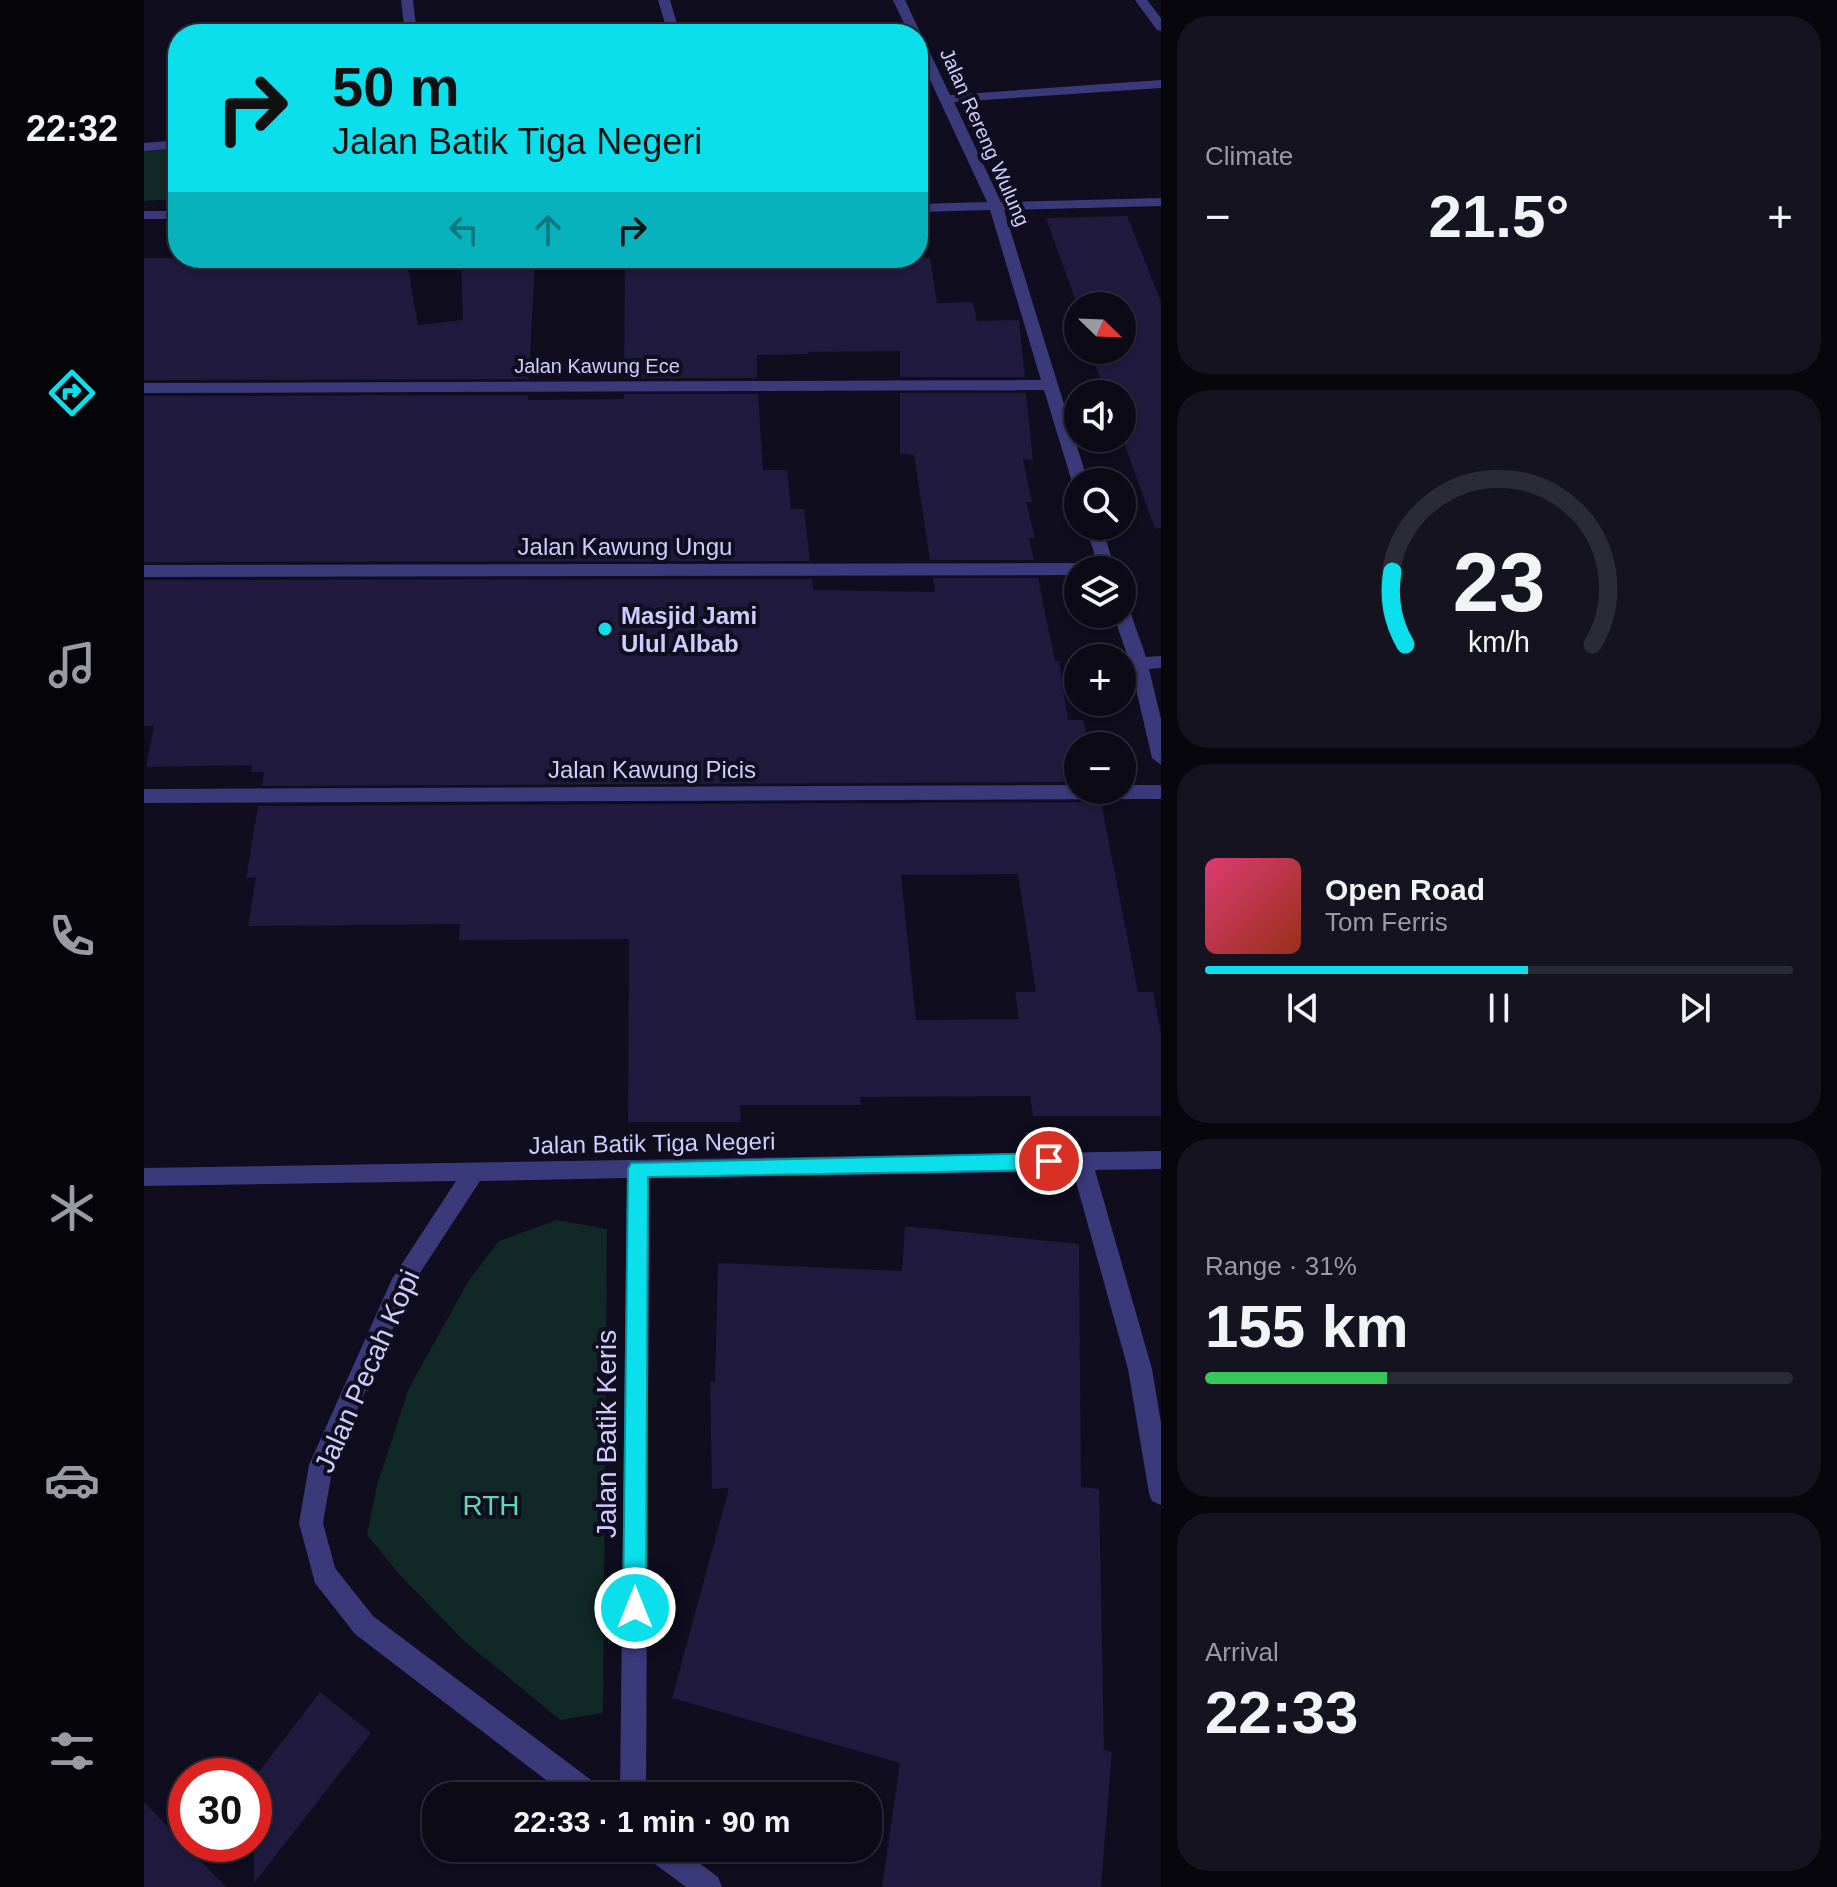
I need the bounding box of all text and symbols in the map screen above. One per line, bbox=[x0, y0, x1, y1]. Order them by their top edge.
street label: Jalan Rereng Wulung bbox=[936, 45, 1034, 229]
text: 50 m bbox=[332, 55, 460, 118]
icon: right bbox=[200, 56, 304, 160]
text: 22:32 bbox=[26, 108, 118, 149]
text: Jalan Batik Tiga Negeri bbox=[332, 121, 702, 162]
text: Climate bbox=[1205, 141, 1293, 171]
text: 21.5° bbox=[1429, 183, 1569, 250]
text: − bbox=[1205, 192, 1231, 241]
text: + bbox=[1767, 192, 1793, 241]
icon: left bbox=[442, 208, 486, 252]
icon: ahead bbox=[526, 208, 570, 252]
icon: right bbox=[610, 208, 654, 252]
north arrow bbox=[1064, 292, 1136, 364]
map controls bbox=[1064, 292, 1136, 804]
street label: Jalan Kawung Ece bbox=[514, 355, 680, 377]
icon: directions bbox=[44, 365, 100, 421]
button: sound bbox=[1064, 380, 1136, 452]
button: search bbox=[1064, 468, 1136, 540]
street label: Jalan Kawung Ungu bbox=[518, 533, 732, 560]
text: 23 bbox=[1453, 536, 1545, 629]
button: layers bbox=[1064, 556, 1136, 628]
place label: Masjid Jami Ulul Albab bbox=[621, 602, 757, 657]
marker: Masjid Jami Ulul Albab bbox=[596, 620, 614, 638]
text: km/h bbox=[1468, 626, 1530, 658]
icon: music bbox=[44, 637, 100, 693]
button: + bbox=[1064, 644, 1136, 716]
button: − bbox=[1064, 732, 1136, 804]
street label: Jalan Kawung Picis bbox=[548, 756, 756, 783]
text: Open Road bbox=[1325, 873, 1485, 906]
text: Tom Ferris bbox=[1325, 907, 1448, 937]
icon: phone bbox=[44, 908, 100, 964]
icon: previous bbox=[1281, 986, 1325, 1030]
icon: pause bbox=[1477, 986, 1521, 1030]
icon: next bbox=[1673, 986, 1717, 1030]
street label: Jalan Batik Tiga Negeri bbox=[528, 1127, 776, 1159]
pin bbox=[1015, 1127, 1083, 1195]
icon: arrive bbox=[1027, 1139, 1071, 1183]
icon: climate bbox=[44, 1180, 100, 1236]
text: Range · 31% bbox=[1205, 1251, 1357, 1281]
street label: Jalan Pecah Kopi bbox=[309, 1265, 425, 1477]
text: 155 km bbox=[1205, 1293, 1409, 1360]
street label: Jalan Batik Keris bbox=[591, 1330, 622, 1538]
icon: car bbox=[44, 1452, 100, 1508]
park label: RTH bbox=[462, 1490, 520, 1521]
position arrow bbox=[593, 1566, 677, 1650]
text: Arrival bbox=[1205, 1637, 1279, 1667]
text: 22:33 bbox=[1205, 1679, 1358, 1746]
icon: filters bbox=[44, 1723, 100, 1779]
speed limit sign: 30 bbox=[168, 1758, 272, 1862]
text: 22:33 · 1 min · 90 m bbox=[514, 1805, 790, 1838]

